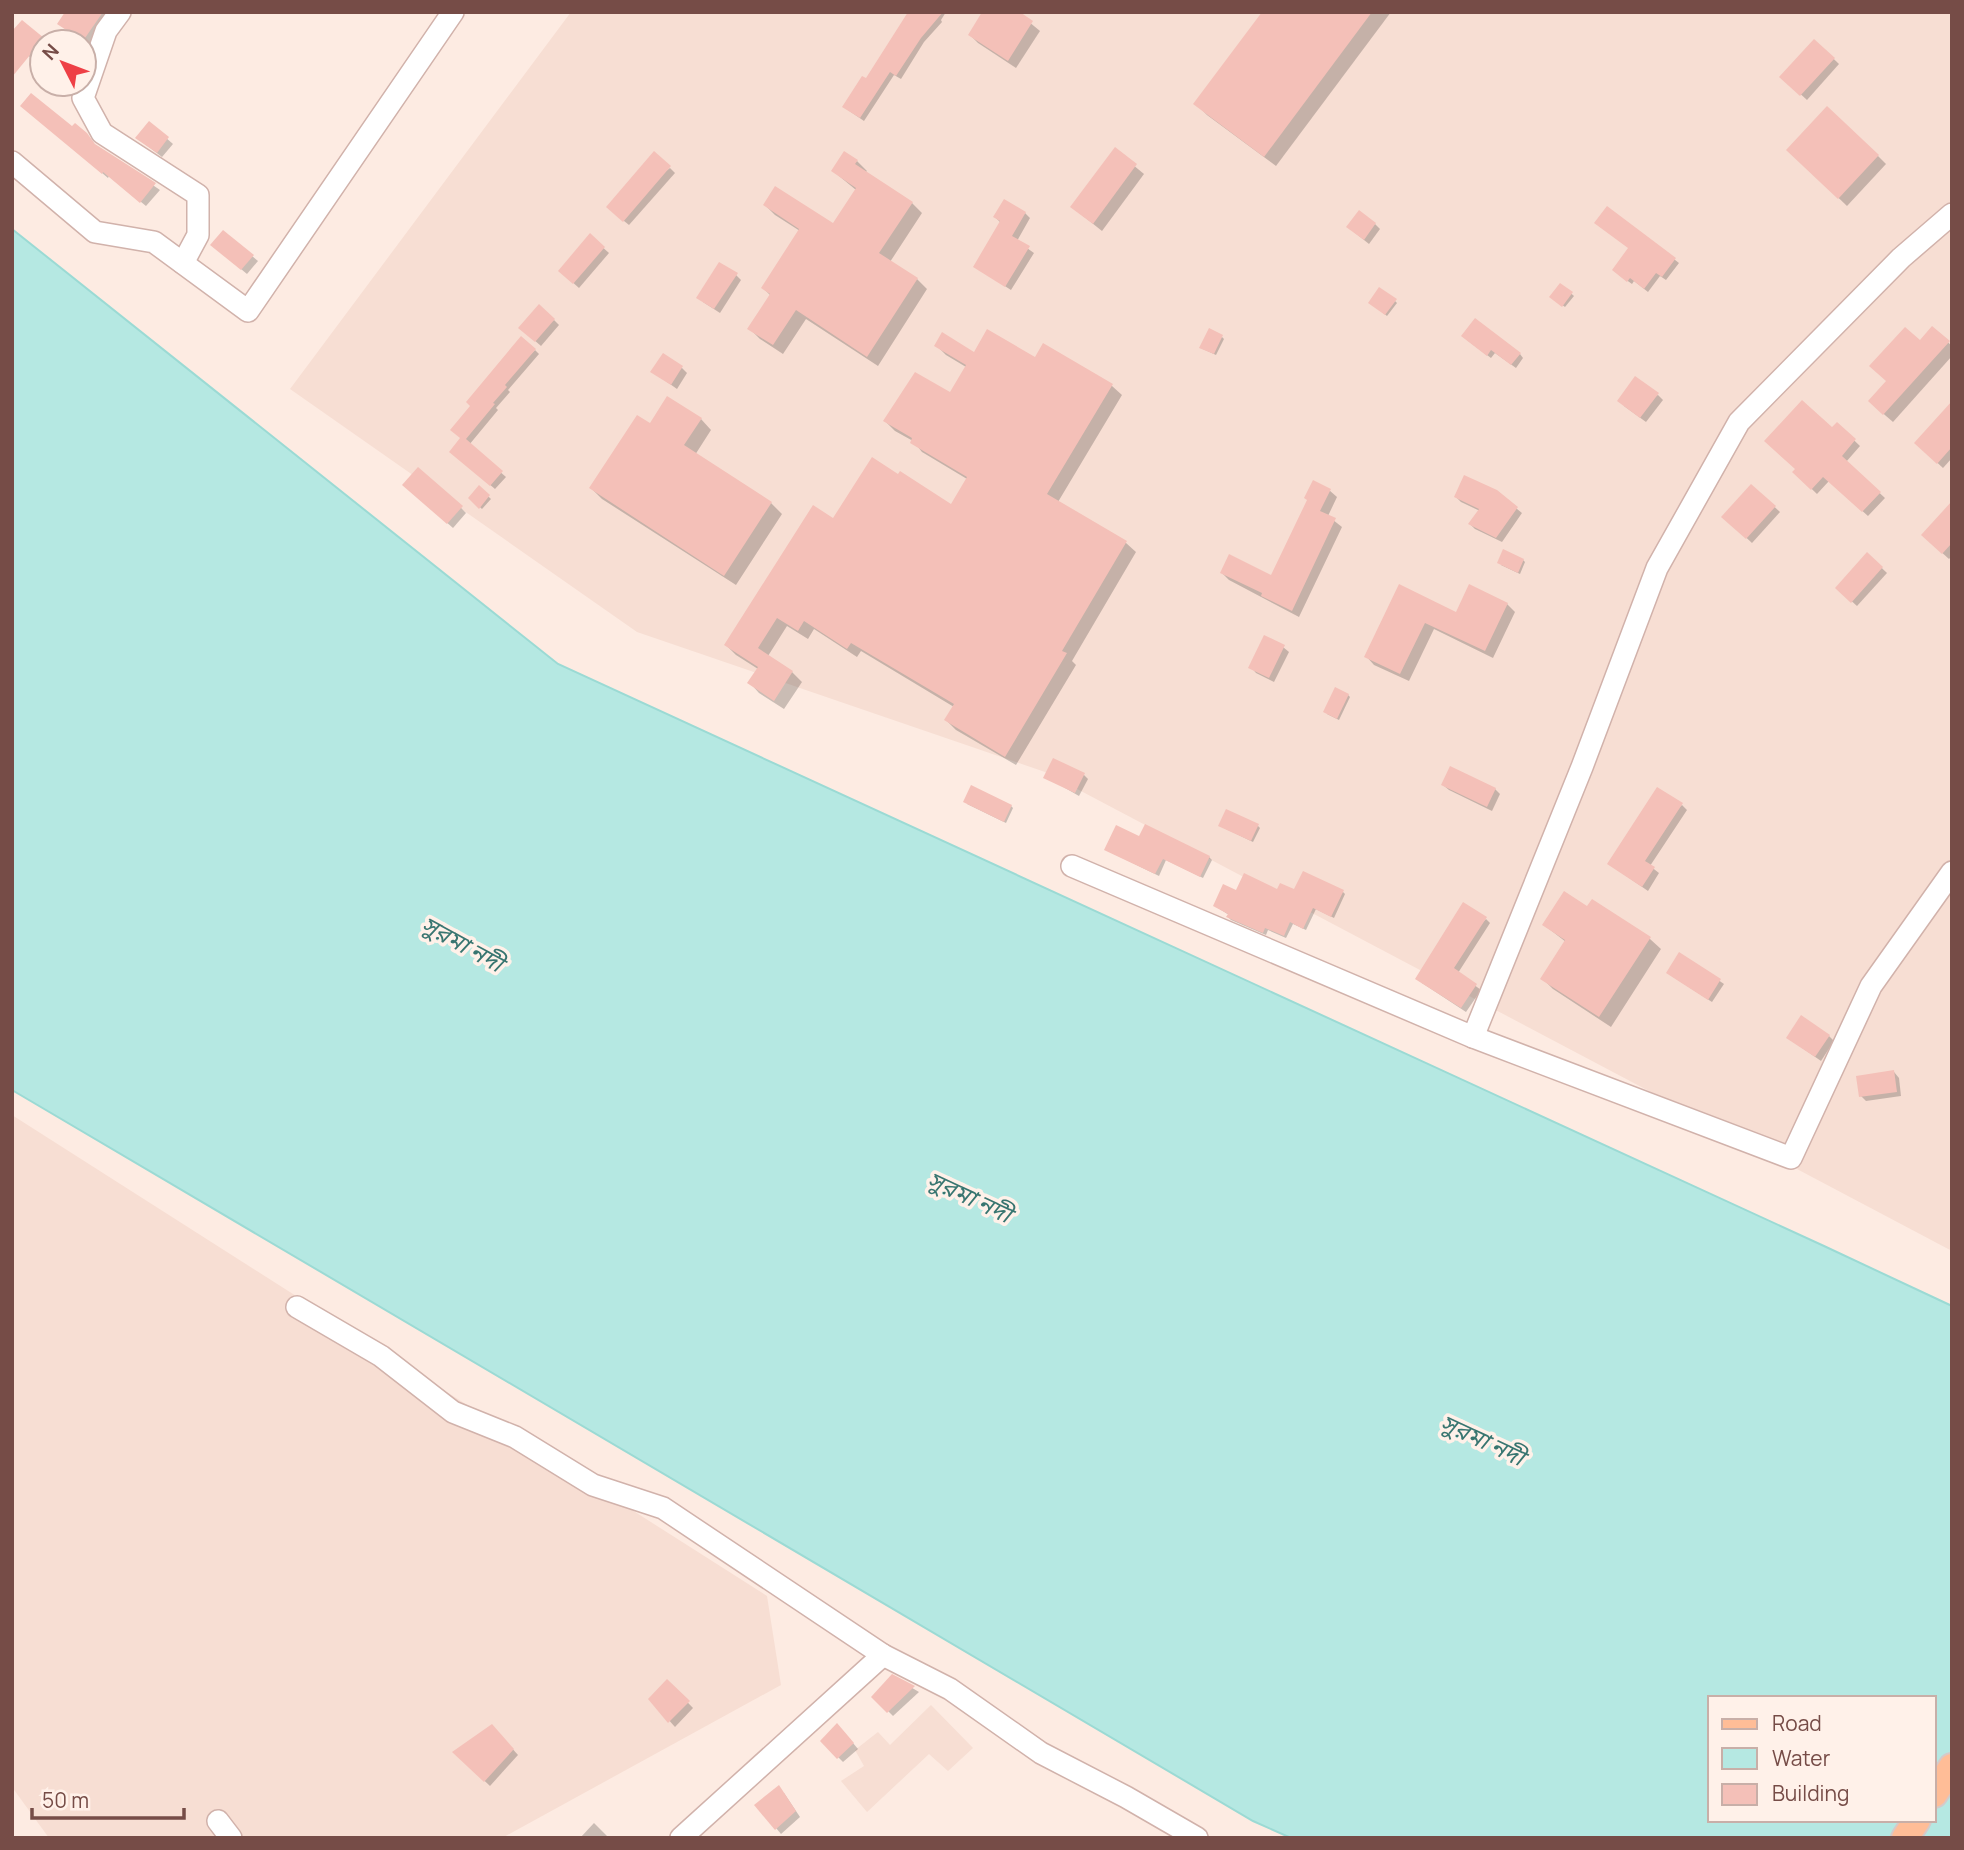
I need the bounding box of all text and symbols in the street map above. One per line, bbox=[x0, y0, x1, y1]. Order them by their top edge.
north arrow bbox=[28, 28, 98, 98]
text: N bbox=[36, 38, 65, 65]
water label: সুরমা নদী bbox=[416, 907, 514, 981]
water label: সুরমা নদী bbox=[923, 1162, 1022, 1232]
water label: সুরমা নদী bbox=[1436, 1405, 1535, 1475]
legend bbox=[1708, 1696, 1936, 1822]
text: Road bbox=[1772, 1709, 1822, 1737]
text: Water bbox=[1772, 1744, 1831, 1772]
scale bar bbox=[32, 1776, 184, 1820]
text: Building bbox=[1772, 1779, 1849, 1807]
text: 50 m bbox=[42, 1786, 89, 1814]

